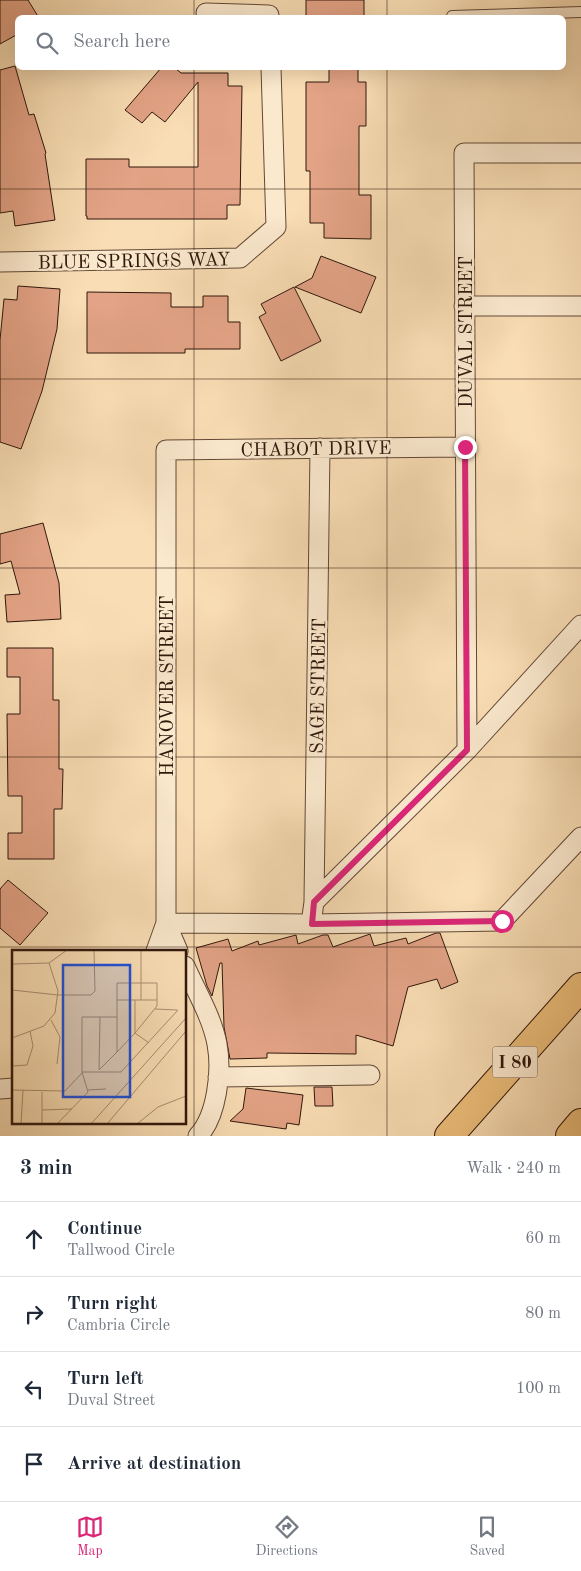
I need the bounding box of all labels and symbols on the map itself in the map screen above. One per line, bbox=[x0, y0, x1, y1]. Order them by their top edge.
street label: BLUE SPRINGS WAY bbox=[38, 251, 231, 274]
street label: DUVAL STREET bbox=[458, 256, 477, 408]
route end bbox=[454, 436, 477, 459]
street label: CHABOT DRIVE bbox=[240, 440, 392, 461]
street label: HANOVER STREET bbox=[159, 595, 178, 777]
street label: SAGE STREET bbox=[309, 618, 330, 754]
route start bbox=[491, 910, 514, 933]
inset map bbox=[12, 950, 186, 1124]
road number: I 80 bbox=[492, 1046, 538, 1078]

